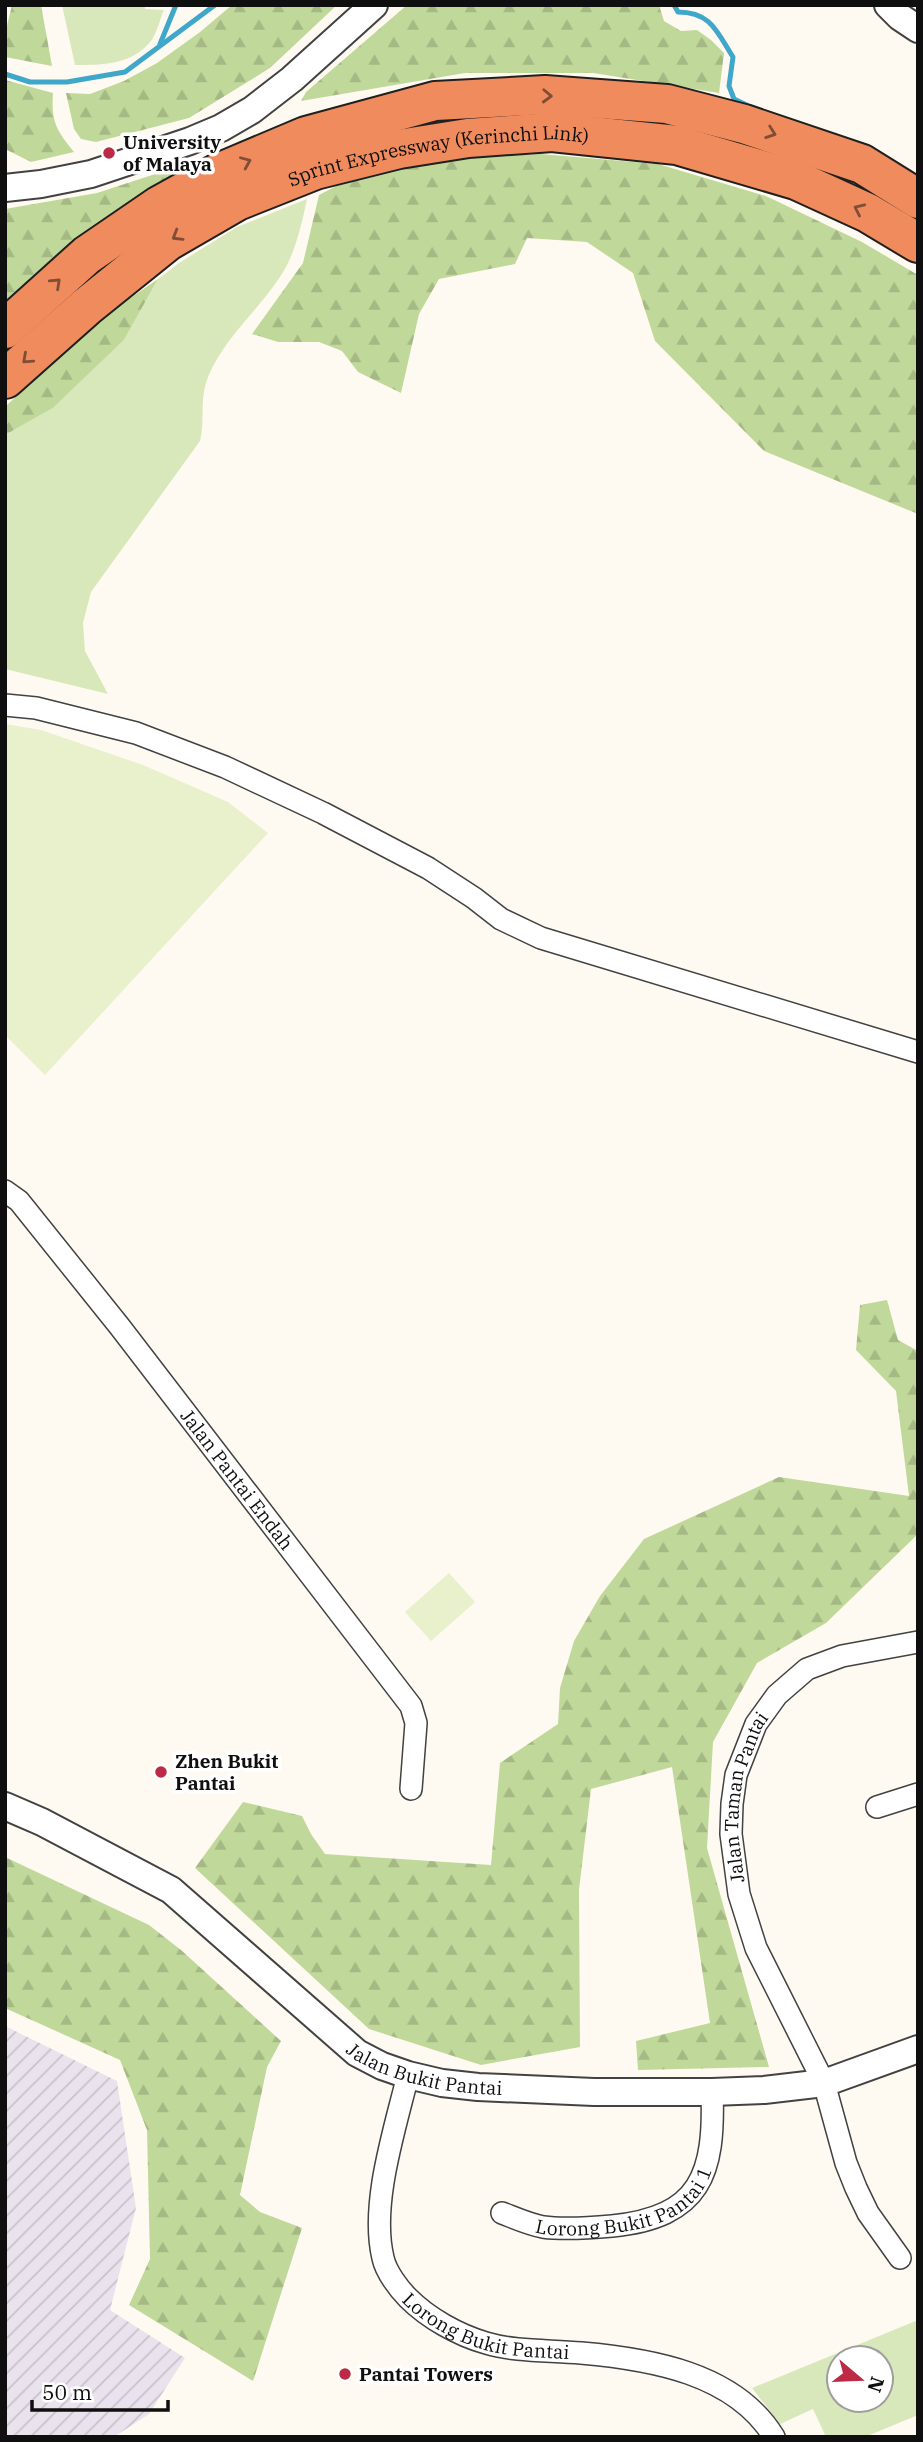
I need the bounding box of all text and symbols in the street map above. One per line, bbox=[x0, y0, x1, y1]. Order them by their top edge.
one-way arrow bbox=[542, 88, 553, 103]
street label: Sprint Expressway (Kerinchi Link) bbox=[284, 120, 590, 192]
one-way arrow bbox=[764, 125, 776, 139]
place label: University of Malaya bbox=[123, 130, 221, 176]
marker: University of Malaya bbox=[101, 145, 117, 161]
one-way arrow bbox=[240, 156, 252, 170]
one-way arrow bbox=[854, 203, 866, 217]
one-way arrow bbox=[171, 228, 184, 241]
one-way arrow bbox=[48, 279, 61, 291]
one-way arrow bbox=[22, 351, 35, 363]
street label: Jalan Pantai Endah bbox=[175, 1404, 299, 1555]
street label: Jalan Taman Pantai bbox=[719, 1707, 773, 1884]
place label: Zhen Bukit Pantai bbox=[175, 1749, 278, 1795]
marker: Zhen Bukit Pantai bbox=[153, 1764, 169, 1780]
street label: Jalan Bukit Pantai bbox=[341, 2037, 503, 2100]
street label: Lorong Bukit Pantai 1 bbox=[533, 2163, 717, 2241]
street label: Lorong Bukit Pantai bbox=[398, 2287, 570, 2364]
north arrow bbox=[825, 2344, 895, 2414]
place label: Pantai Towers bbox=[359, 2362, 493, 2386]
marker: Pantai Towers bbox=[337, 2366, 353, 2382]
scale bar bbox=[32, 2368, 168, 2412]
text: N bbox=[862, 2374, 890, 2396]
text: 50 m bbox=[42, 2378, 92, 2406]

